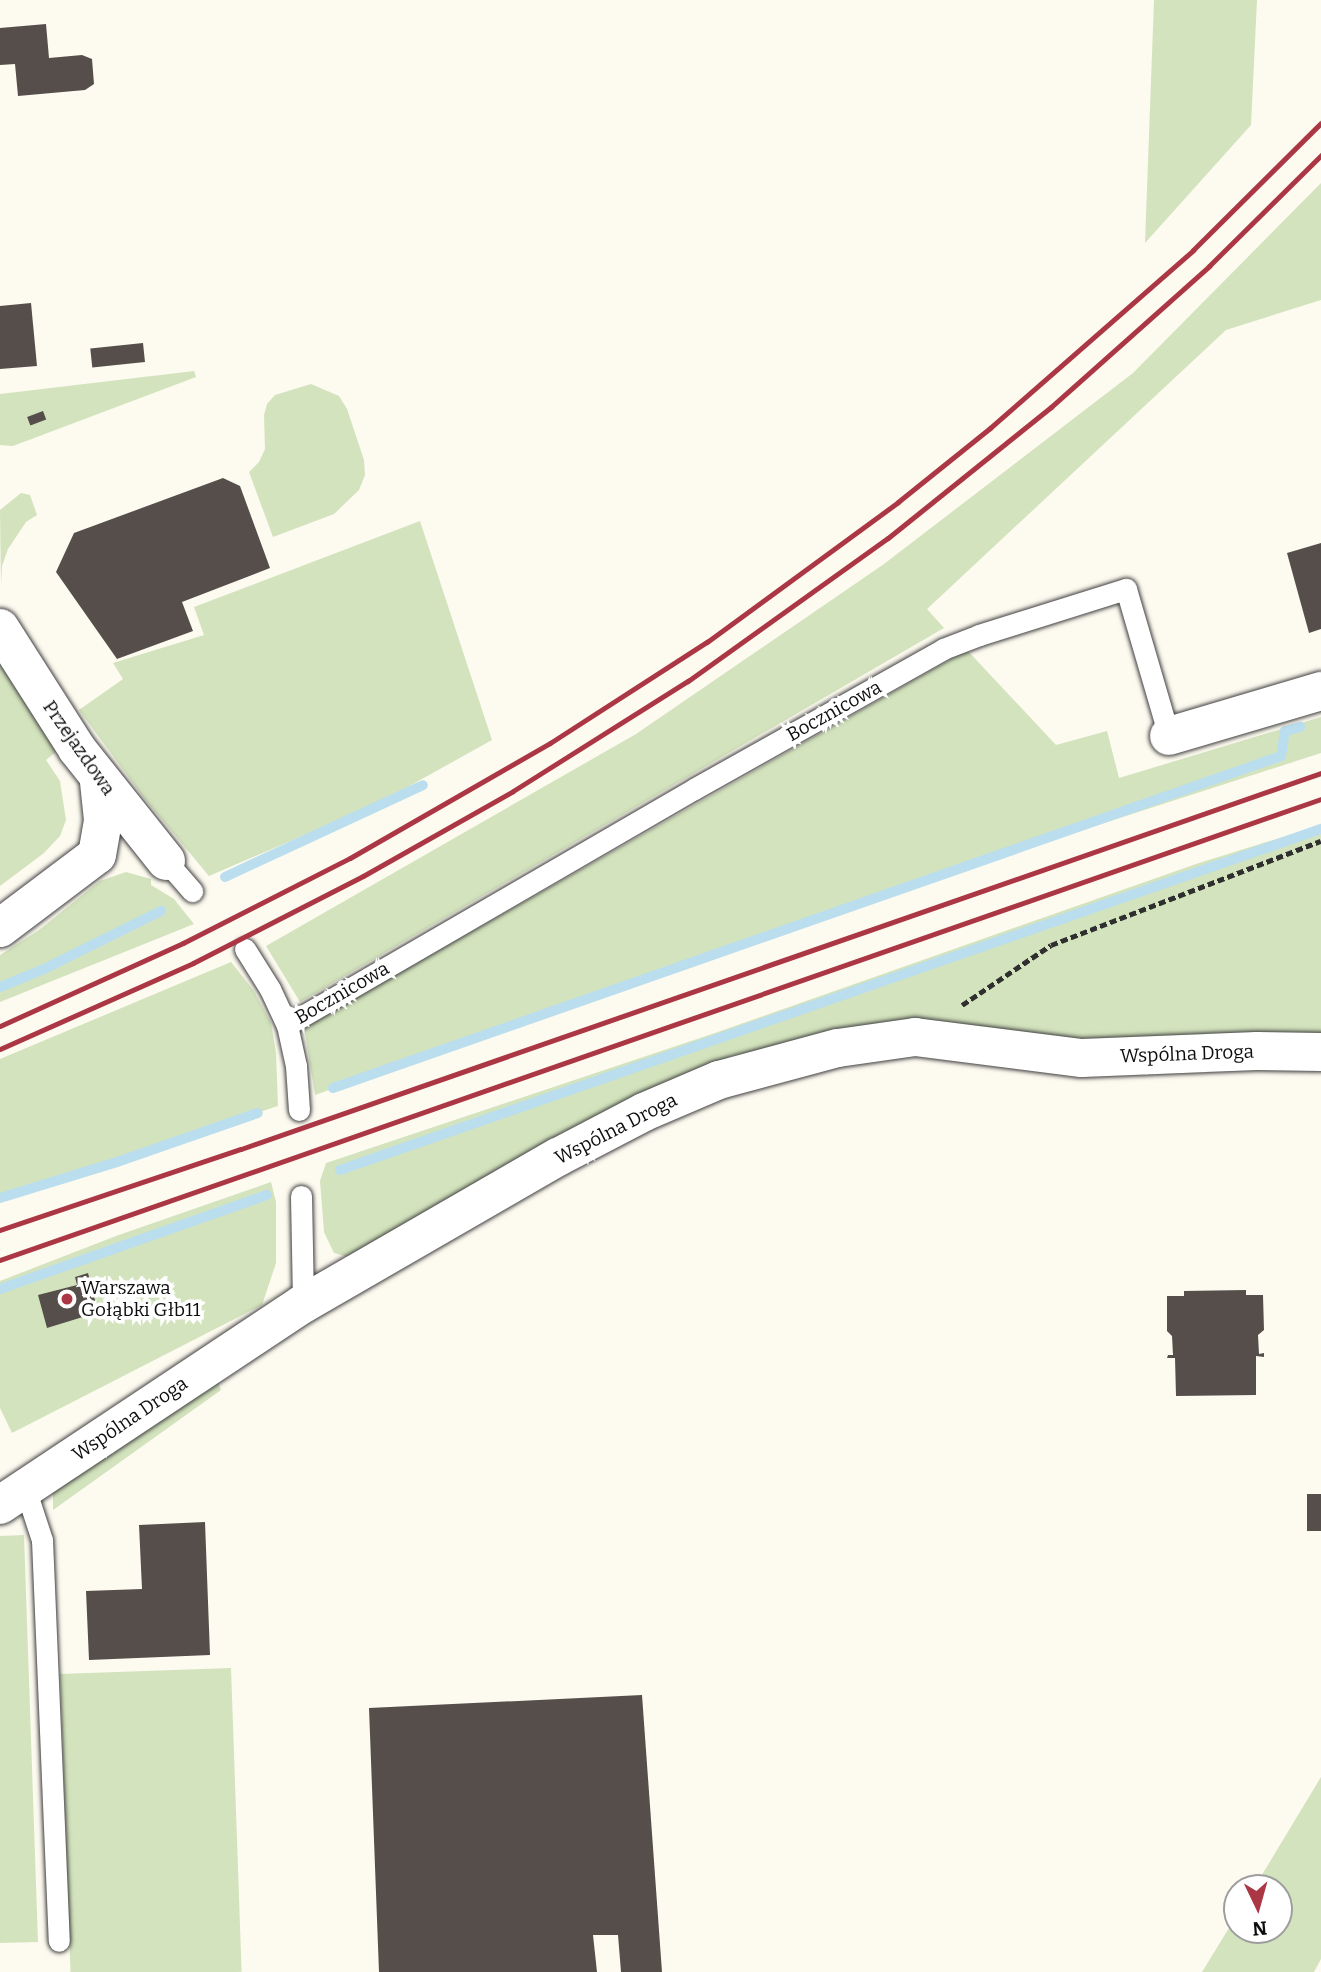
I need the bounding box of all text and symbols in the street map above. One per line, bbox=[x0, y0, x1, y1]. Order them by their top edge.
street label: Bocznicowa bbox=[783, 676, 885, 746]
street label: Przejazdowa bbox=[38, 696, 120, 800]
street label: Bocznicowa bbox=[291, 957, 393, 1029]
street label: Wspólna Droga bbox=[1120, 1040, 1254, 1068]
street label: Wspólna Droga bbox=[551, 1088, 681, 1170]
place label: Warszawa Gołąbki Głb11 bbox=[81, 1277, 201, 1321]
marker: Warszawa Gołąbki Głb11 bbox=[59, 1291, 75, 1307]
street label: Wspólna Droga bbox=[68, 1372, 192, 1466]
north arrow bbox=[1223, 1874, 1293, 1944]
text: N bbox=[1251, 1916, 1268, 1941]

